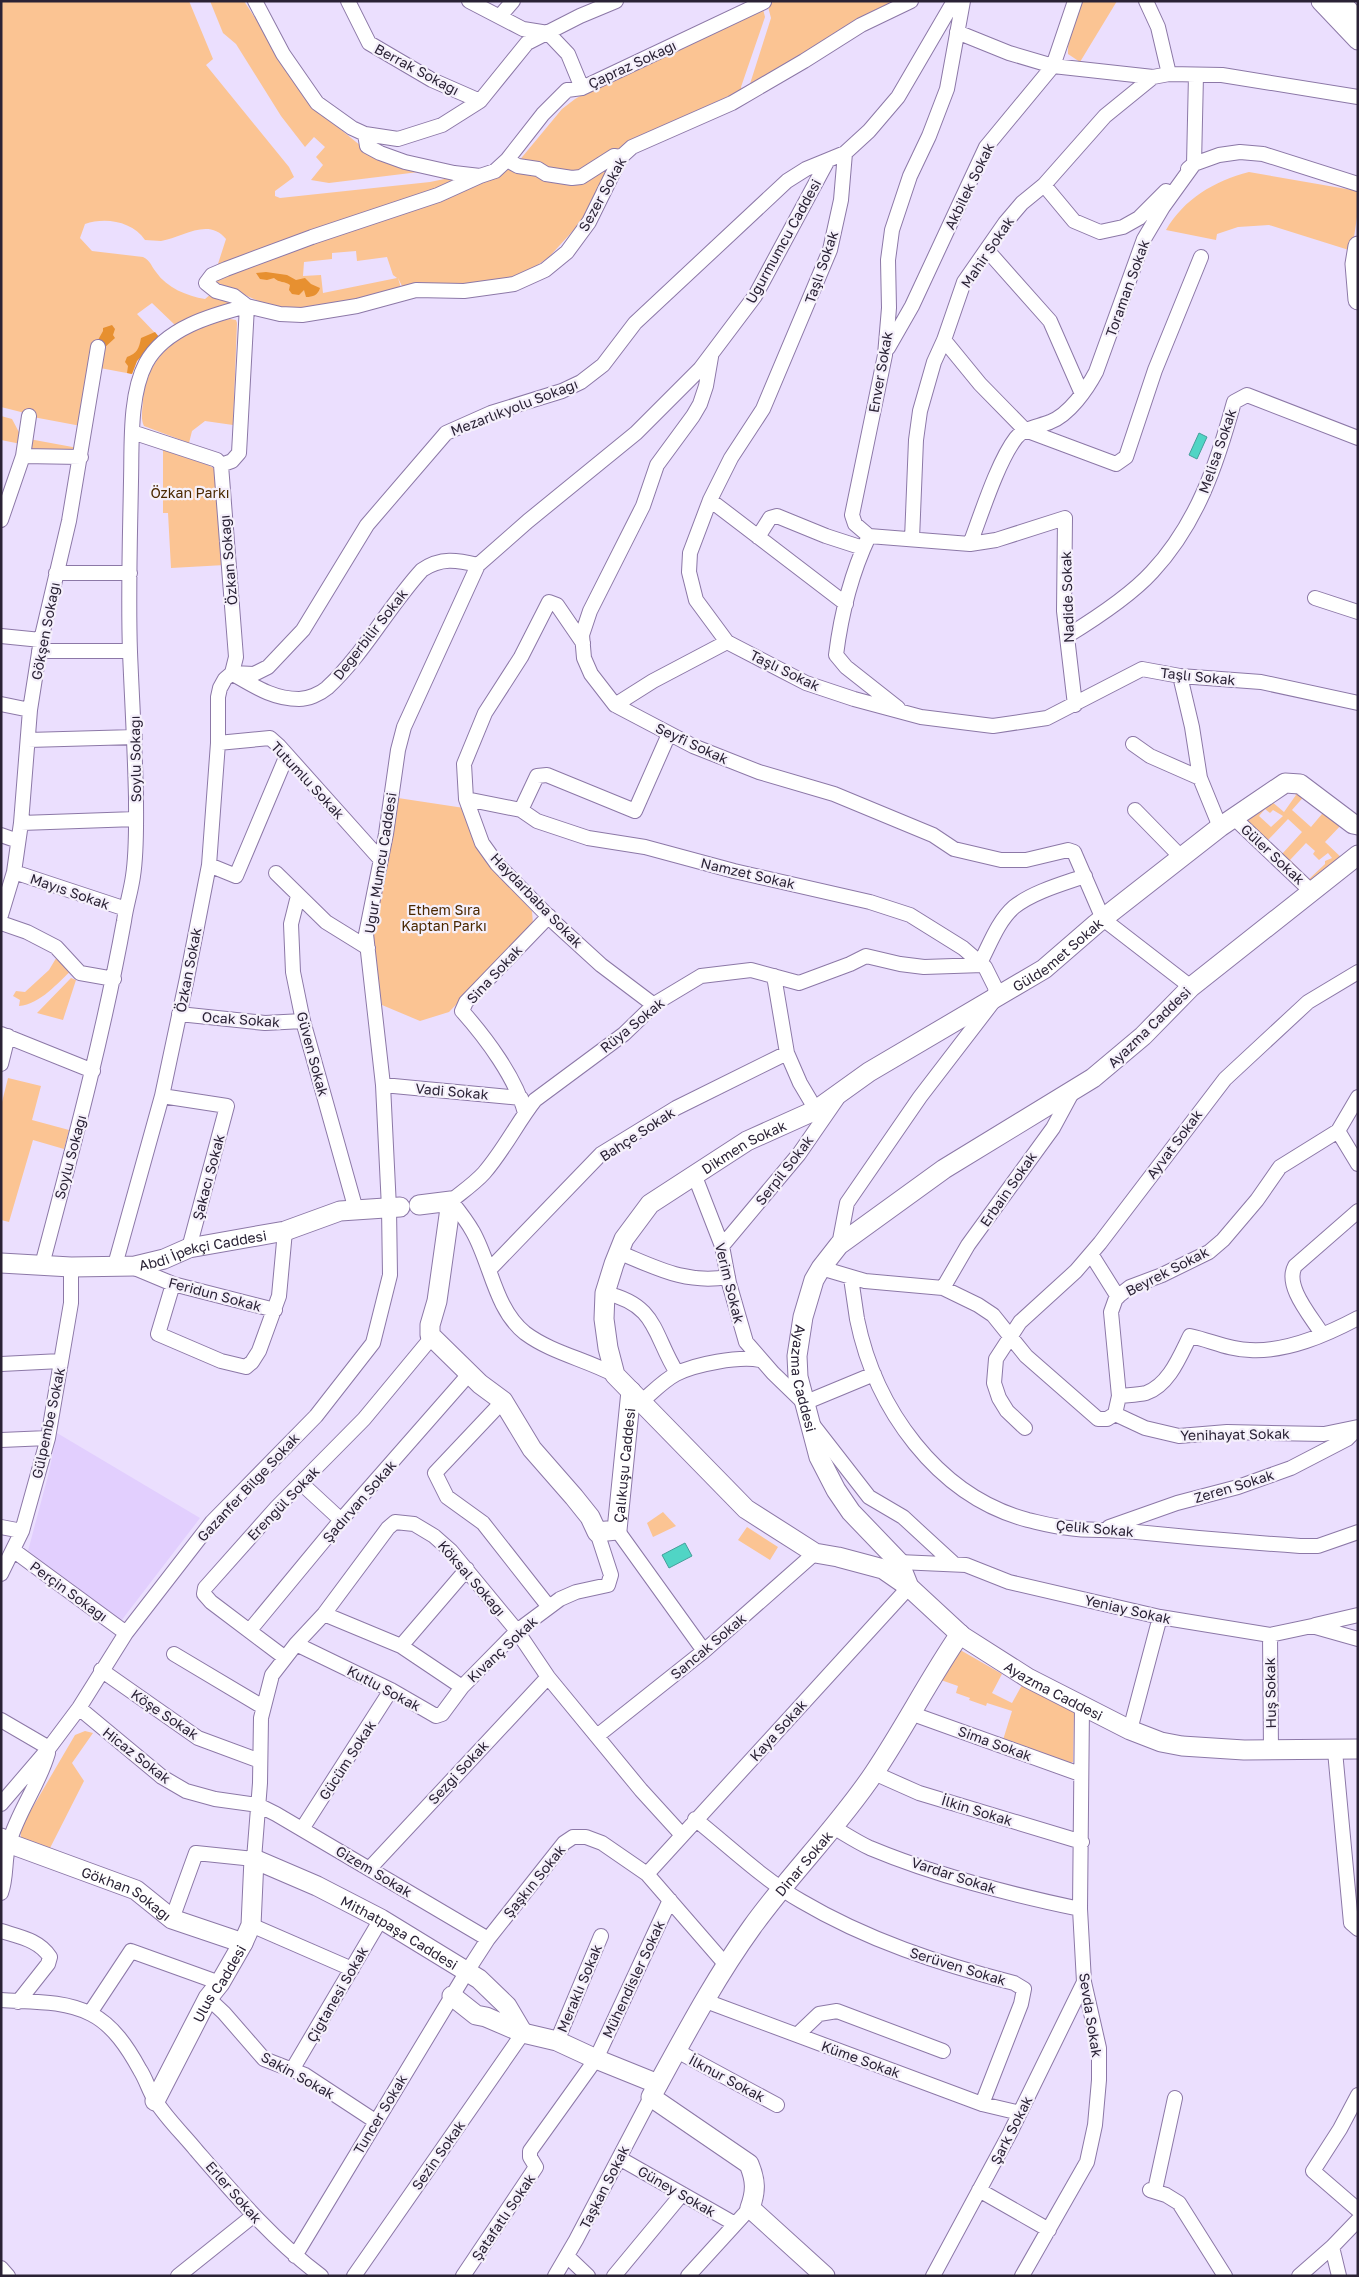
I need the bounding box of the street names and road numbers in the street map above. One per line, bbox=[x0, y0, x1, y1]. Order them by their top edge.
street label: Çapraz Sokağı bbox=[585, 36, 679, 92]
street label: Berrak Sokağı bbox=[372, 40, 462, 98]
street label: Akbilek Sokak bbox=[941, 140, 997, 232]
street label: Sezer Sokak bbox=[575, 154, 629, 234]
street label: Uğurmumcu Caddesi bbox=[742, 176, 824, 306]
street label: Mahir Sokak bbox=[957, 213, 1017, 291]
street label: Taşlı Sokak bbox=[801, 228, 841, 305]
street label: Toraman Sokak bbox=[1101, 237, 1153, 339]
street label: Enver Sokak bbox=[864, 330, 896, 414]
street label: Mezarlıkyolu Sokağı bbox=[448, 375, 580, 439]
street label: Melisa Sokak bbox=[1195, 406, 1239, 495]
street label: Özkan Sokağı bbox=[216, 514, 240, 606]
street label: Nadide Sokak bbox=[1057, 551, 1077, 643]
street label: Gökşen Sokağı bbox=[27, 581, 63, 681]
street label: Değerbilir Sokak bbox=[329, 585, 411, 683]
street label: Taşlı Sokak bbox=[747, 646, 823, 694]
street label: Taşlı Sokak bbox=[1160, 664, 1236, 688]
street label: Soylu Sokağı bbox=[126, 715, 144, 803]
street label: Seyfi Sokak bbox=[653, 719, 731, 767]
street label: Tutumlu Sokak bbox=[268, 738, 348, 822]
street label: Uğur Mumcu Caddesi bbox=[360, 791, 400, 935]
street label: Güler Sokak bbox=[1238, 820, 1308, 888]
street label: Haydarbaba Sokak bbox=[487, 849, 587, 951]
street label: Namzet Sokak bbox=[699, 854, 797, 892]
street label: Mayıs Sokak bbox=[28, 869, 112, 913]
street label: Güldemet Sokak bbox=[1009, 914, 1106, 994]
street label: Özkan Sokak bbox=[171, 926, 205, 1014]
street label: Sina Sokak bbox=[463, 941, 525, 1007]
street label: Ayazma Caddesi bbox=[1104, 983, 1194, 1071]
street label: Rüya Sokak bbox=[597, 994, 668, 1056]
street label: Ocak Sokak bbox=[201, 1008, 281, 1030]
street label: Güven Sokak bbox=[294, 1010, 333, 1098]
street label: Vadi Sokak bbox=[415, 1079, 489, 1103]
street label: Bahçe Sokak bbox=[596, 1103, 678, 1165]
street label: Ayvat Sokak bbox=[1143, 1106, 1206, 1182]
street label: Soylu Sokağı bbox=[51, 1113, 89, 1201]
street label: Dikmen Sokak bbox=[698, 1116, 789, 1177]
street label: Şakacı Sokak bbox=[188, 1132, 228, 1222]
street label: Serpil Sokak bbox=[751, 1132, 817, 1208]
street label: Erbain Sokak bbox=[976, 1148, 1040, 1230]
street label: Abdi İpekçi Caddesi bbox=[137, 1226, 268, 1273]
street label: Verim Sokak bbox=[712, 1241, 748, 1325]
street label: Beyrek Sokak bbox=[1123, 1243, 1211, 1299]
street label: Feridun Sokak bbox=[167, 1273, 263, 1315]
street label: Ayazma Caddesi bbox=[788, 1324, 821, 1434]
street label: Gülpembe Sokak bbox=[28, 1366, 68, 1480]
street label: Çalıkuşu Caddesi bbox=[609, 1407, 638, 1524]
street label: Yenihayat Sokak bbox=[1180, 1425, 1290, 1443]
street label: Gazanfer Bilge Sokak bbox=[193, 1429, 303, 1545]
street label: Şadırvan Sokak bbox=[319, 1456, 399, 1546]
street label: Erengül Sokak bbox=[243, 1462, 323, 1544]
street label: Zeren Sokak bbox=[1192, 1466, 1276, 1506]
street label: Çelik Sokak bbox=[1055, 1516, 1135, 1540]
street label: Köksal Sokağı bbox=[435, 1537, 509, 1619]
street label: Perçin Sokağı bbox=[27, 1557, 111, 1625]
street label: Yeniay Sokak bbox=[1083, 1591, 1173, 1627]
street label: Sancak Sokak bbox=[667, 1609, 749, 1683]
street label: Kıvanç Sokak bbox=[463, 1612, 541, 1686]
street label: Ayazma Caddesi bbox=[1002, 1657, 1106, 1723]
street label: Huş Sokak bbox=[1261, 1657, 1279, 1729]
street label: Kutlu Sokak bbox=[344, 1662, 424, 1715]
street label: Köşe Sokak bbox=[128, 1685, 202, 1743]
street label: Kaya Sokak bbox=[746, 1696, 810, 1764]
street label: Gücüm Sokak bbox=[315, 1717, 379, 1803]
street label: Sima Sokak bbox=[956, 1722, 1034, 1764]
street label: Hicaz Sokak bbox=[100, 1723, 174, 1787]
street label: Sezgi Sokak bbox=[424, 1737, 492, 1807]
street label: İlkin Sokak bbox=[939, 1791, 1015, 1829]
street label: Dinar Sokak bbox=[771, 1827, 835, 1899]
street label: Şaşkın Sokak bbox=[499, 1841, 569, 1921]
street label: Gizem Sokak bbox=[333, 1842, 415, 1900]
street label: Vardar Sokak bbox=[909, 1853, 999, 1897]
street label: Gökhan Sokağı bbox=[79, 1862, 175, 1924]
street label: Mithatpaşa Caddesi bbox=[338, 1891, 461, 1973]
street label: Mühendisler Sokak bbox=[598, 1917, 668, 2041]
street label: Ulus Caddesi bbox=[189, 1941, 249, 2025]
street label: Meraklı Sokak bbox=[553, 1941, 605, 2035]
street label: Çiğtanesi Sokak bbox=[303, 1943, 371, 2045]
street label: Serüven Sokak bbox=[908, 1943, 1008, 1989]
street label: Sevda Sokak bbox=[1076, 1972, 1106, 2059]
street label: Küme Sokak bbox=[819, 2037, 903, 2081]
street label: Sakin Sokak bbox=[258, 2048, 338, 2102]
street label: İlknur Sokak bbox=[686, 2051, 768, 2105]
street label: Tuncer Sokak bbox=[349, 2071, 411, 2157]
street label: Şark Sokak bbox=[986, 2093, 1036, 2167]
street label: Sezin Sokak bbox=[408, 2117, 468, 2193]
street label: Taşkan Sokak bbox=[576, 2142, 632, 2232]
street label: Erler Sokak bbox=[203, 2158, 266, 2226]
street label: Güney Sokak bbox=[635, 2162, 719, 2220]
street label: Şatafatlı Sokak bbox=[468, 2170, 538, 2264]

